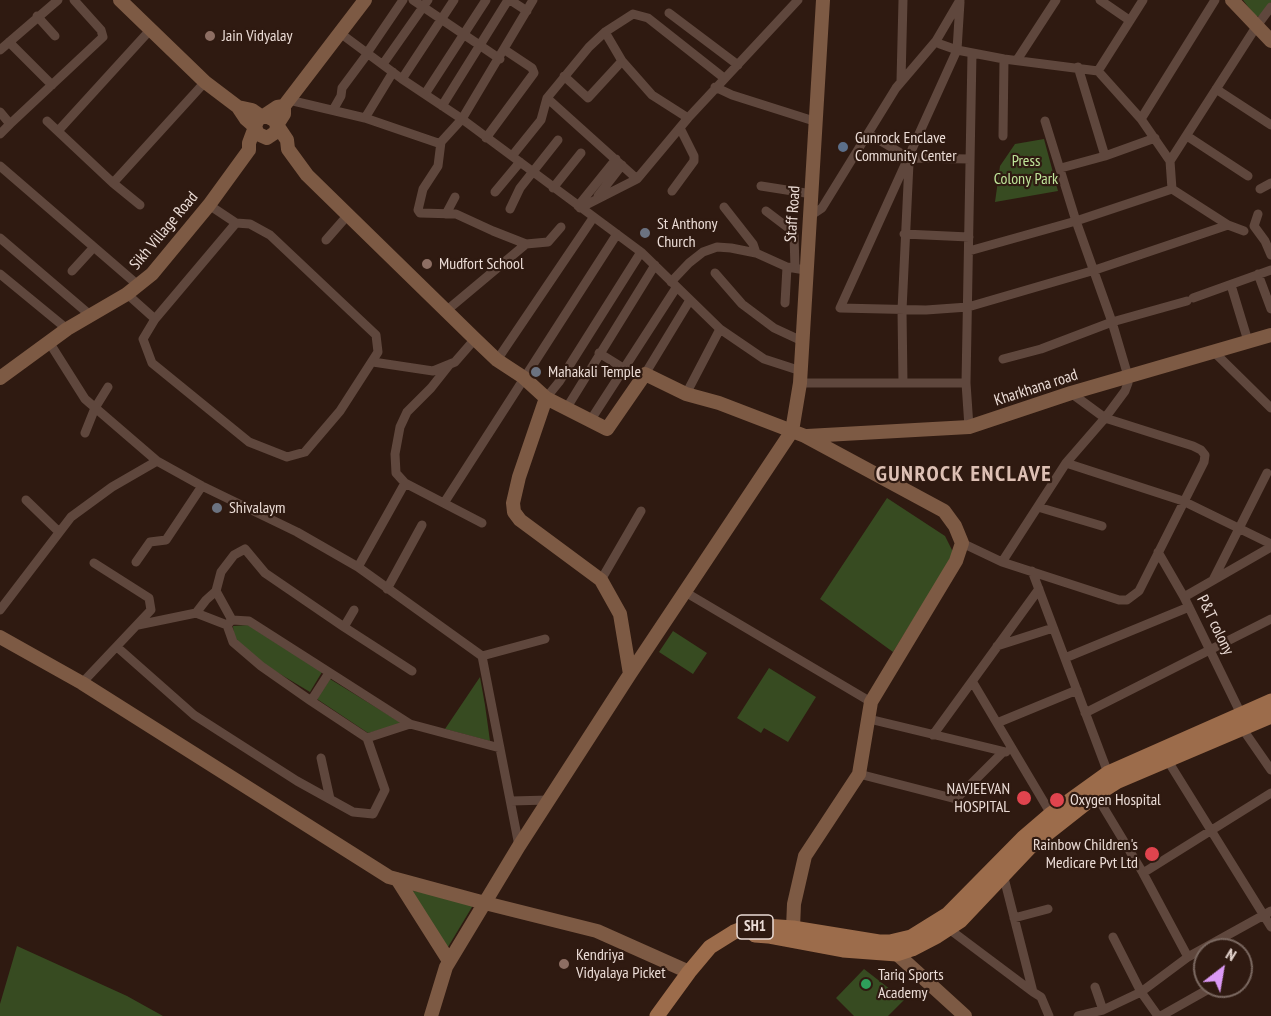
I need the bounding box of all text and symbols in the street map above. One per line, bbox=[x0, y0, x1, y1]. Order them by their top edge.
place label: Jain Vidyalay bbox=[222, 26, 293, 46]
marker: Jain Vidyalay bbox=[203, 29, 217, 43]
place label: Gunrock Enclave Community Center bbox=[855, 128, 957, 166]
marker: Gunrock Enclave Community Center bbox=[836, 140, 850, 154]
park label: Press Colony Park bbox=[994, 151, 1058, 189]
street label: Staff Road bbox=[781, 185, 805, 243]
street label: Sikh Village Road bbox=[126, 188, 202, 274]
place label: St Anthony Church bbox=[657, 214, 718, 252]
marker: St Anthony Church bbox=[638, 226, 652, 240]
place label: Mudfort School bbox=[439, 254, 524, 274]
marker: Mudfort School bbox=[420, 257, 434, 271]
place label: Mahakali Temple bbox=[548, 362, 641, 382]
marker: Mahakali Temple bbox=[529, 365, 543, 379]
street label: Kharkhana road bbox=[992, 365, 1080, 411]
district label: GUNROCK ENCLAVE bbox=[876, 462, 1052, 488]
place label: Shivalaym bbox=[229, 498, 286, 518]
marker: Shivalaym bbox=[210, 501, 224, 515]
street label: P&T colony bbox=[1192, 592, 1238, 658]
place label: NAVJEEVAN HOSPITAL bbox=[946, 779, 1010, 817]
marker: NAVJEEVAN HOSPITAL bbox=[1015, 789, 1033, 807]
place label: Oxygen Hospital bbox=[1070, 790, 1161, 810]
marker: Oxygen Hospital bbox=[1048, 791, 1066, 809]
place label: Rainbow Children's Medicare Pvt Ltd bbox=[1033, 835, 1138, 873]
marker: Rainbow Children's Medicare Pvt Ltd bbox=[1143, 845, 1161, 863]
road number: SH1 bbox=[737, 915, 773, 939]
north arrow bbox=[1193, 938, 1253, 998]
text: N bbox=[1222, 943, 1240, 965]
place label: Kendriya Vidyalaya Picket bbox=[576, 945, 666, 983]
marker: Kendriya Vidyalaya Picket bbox=[557, 957, 571, 971]
place label: Tariq Sports Academy bbox=[878, 965, 944, 1003]
marker: Tariq Sports Academy bbox=[859, 977, 873, 991]

